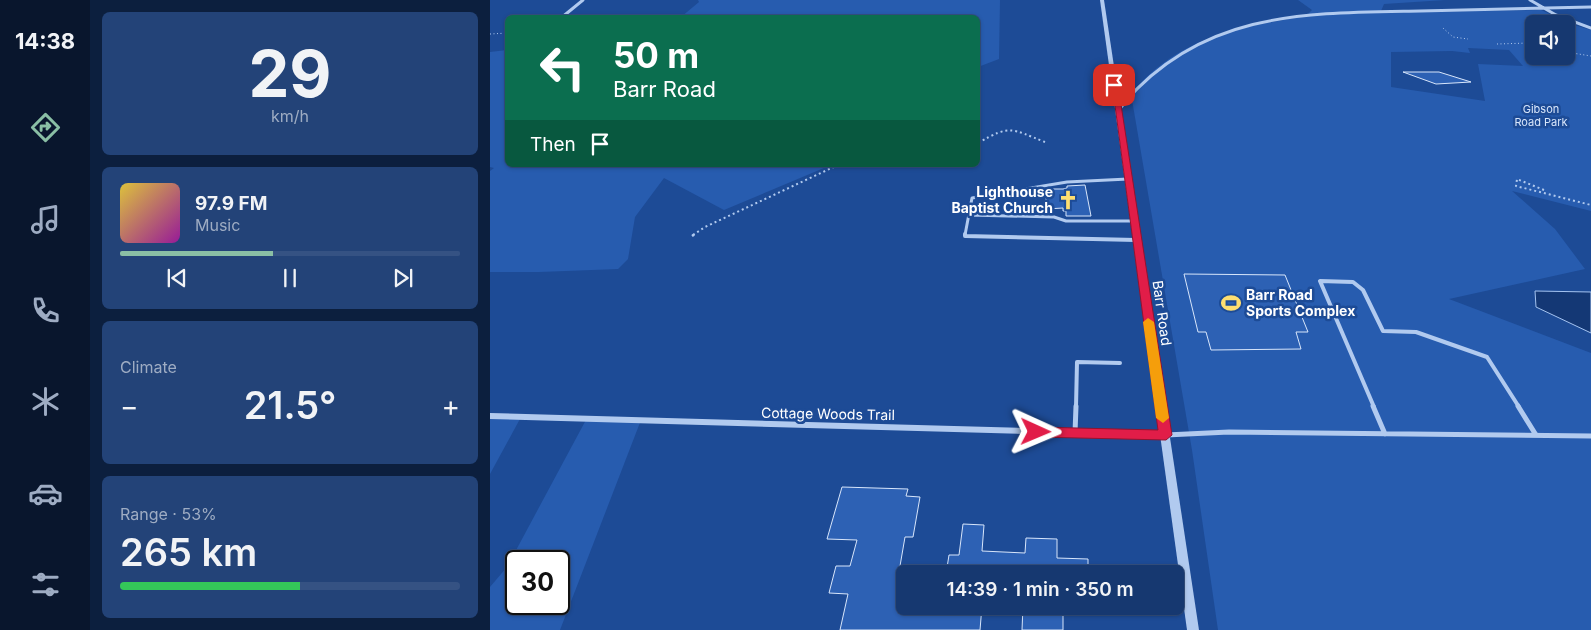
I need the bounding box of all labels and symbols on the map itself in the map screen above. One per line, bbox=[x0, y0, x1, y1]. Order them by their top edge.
pin bbox=[1093, 64, 1135, 106]
park label: Gibson Road Park bbox=[1514, 102, 1568, 129]
place label: Lighthouse Baptist Church bbox=[951, 183, 1053, 216]
church icon: Lighthouse Baptist Church bbox=[1057, 189, 1079, 211]
street label: Barr Road bbox=[1150, 279, 1175, 347]
place label: Barr Road Sports Complex bbox=[1246, 286, 1355, 319]
sports icon: Barr Road Sports Complex bbox=[1220, 292, 1242, 314]
street label: Cottage Woods Trail bbox=[761, 404, 895, 423]
position arrow bbox=[1009, 405, 1061, 457]
speed limit sign: 30 bbox=[505, 550, 570, 615]

